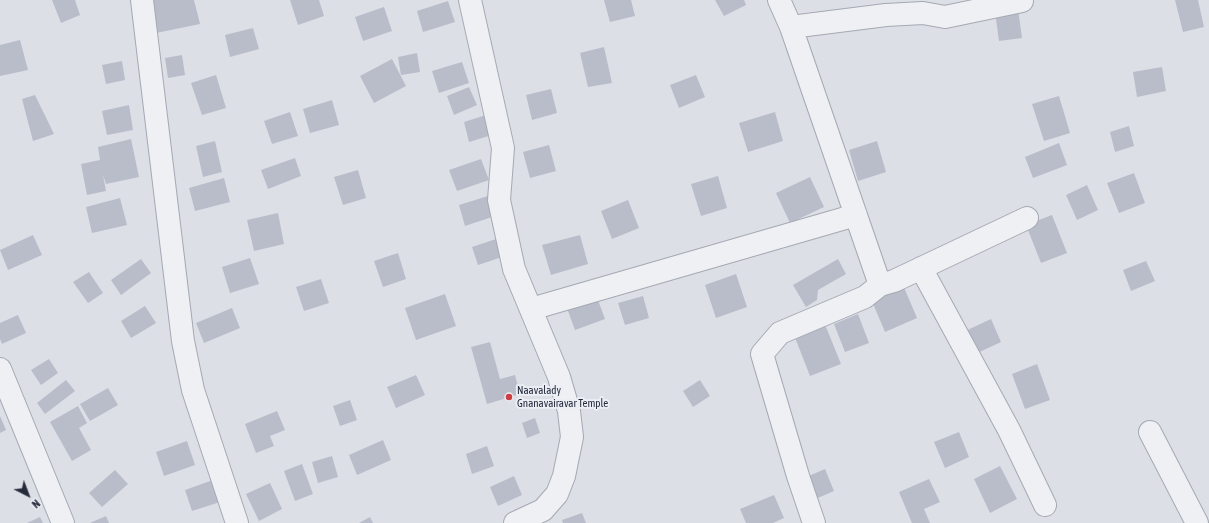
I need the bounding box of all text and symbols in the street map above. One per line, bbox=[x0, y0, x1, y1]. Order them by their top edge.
place label: Naavalady Gnanavairavar Temple bbox=[517, 384, 608, 410]
marker: Naavalady Gnanavairavar Temple bbox=[504, 392, 514, 402]
north arrow bbox=[8, 475, 48, 515]
text: N bbox=[30, 497, 42, 511]

